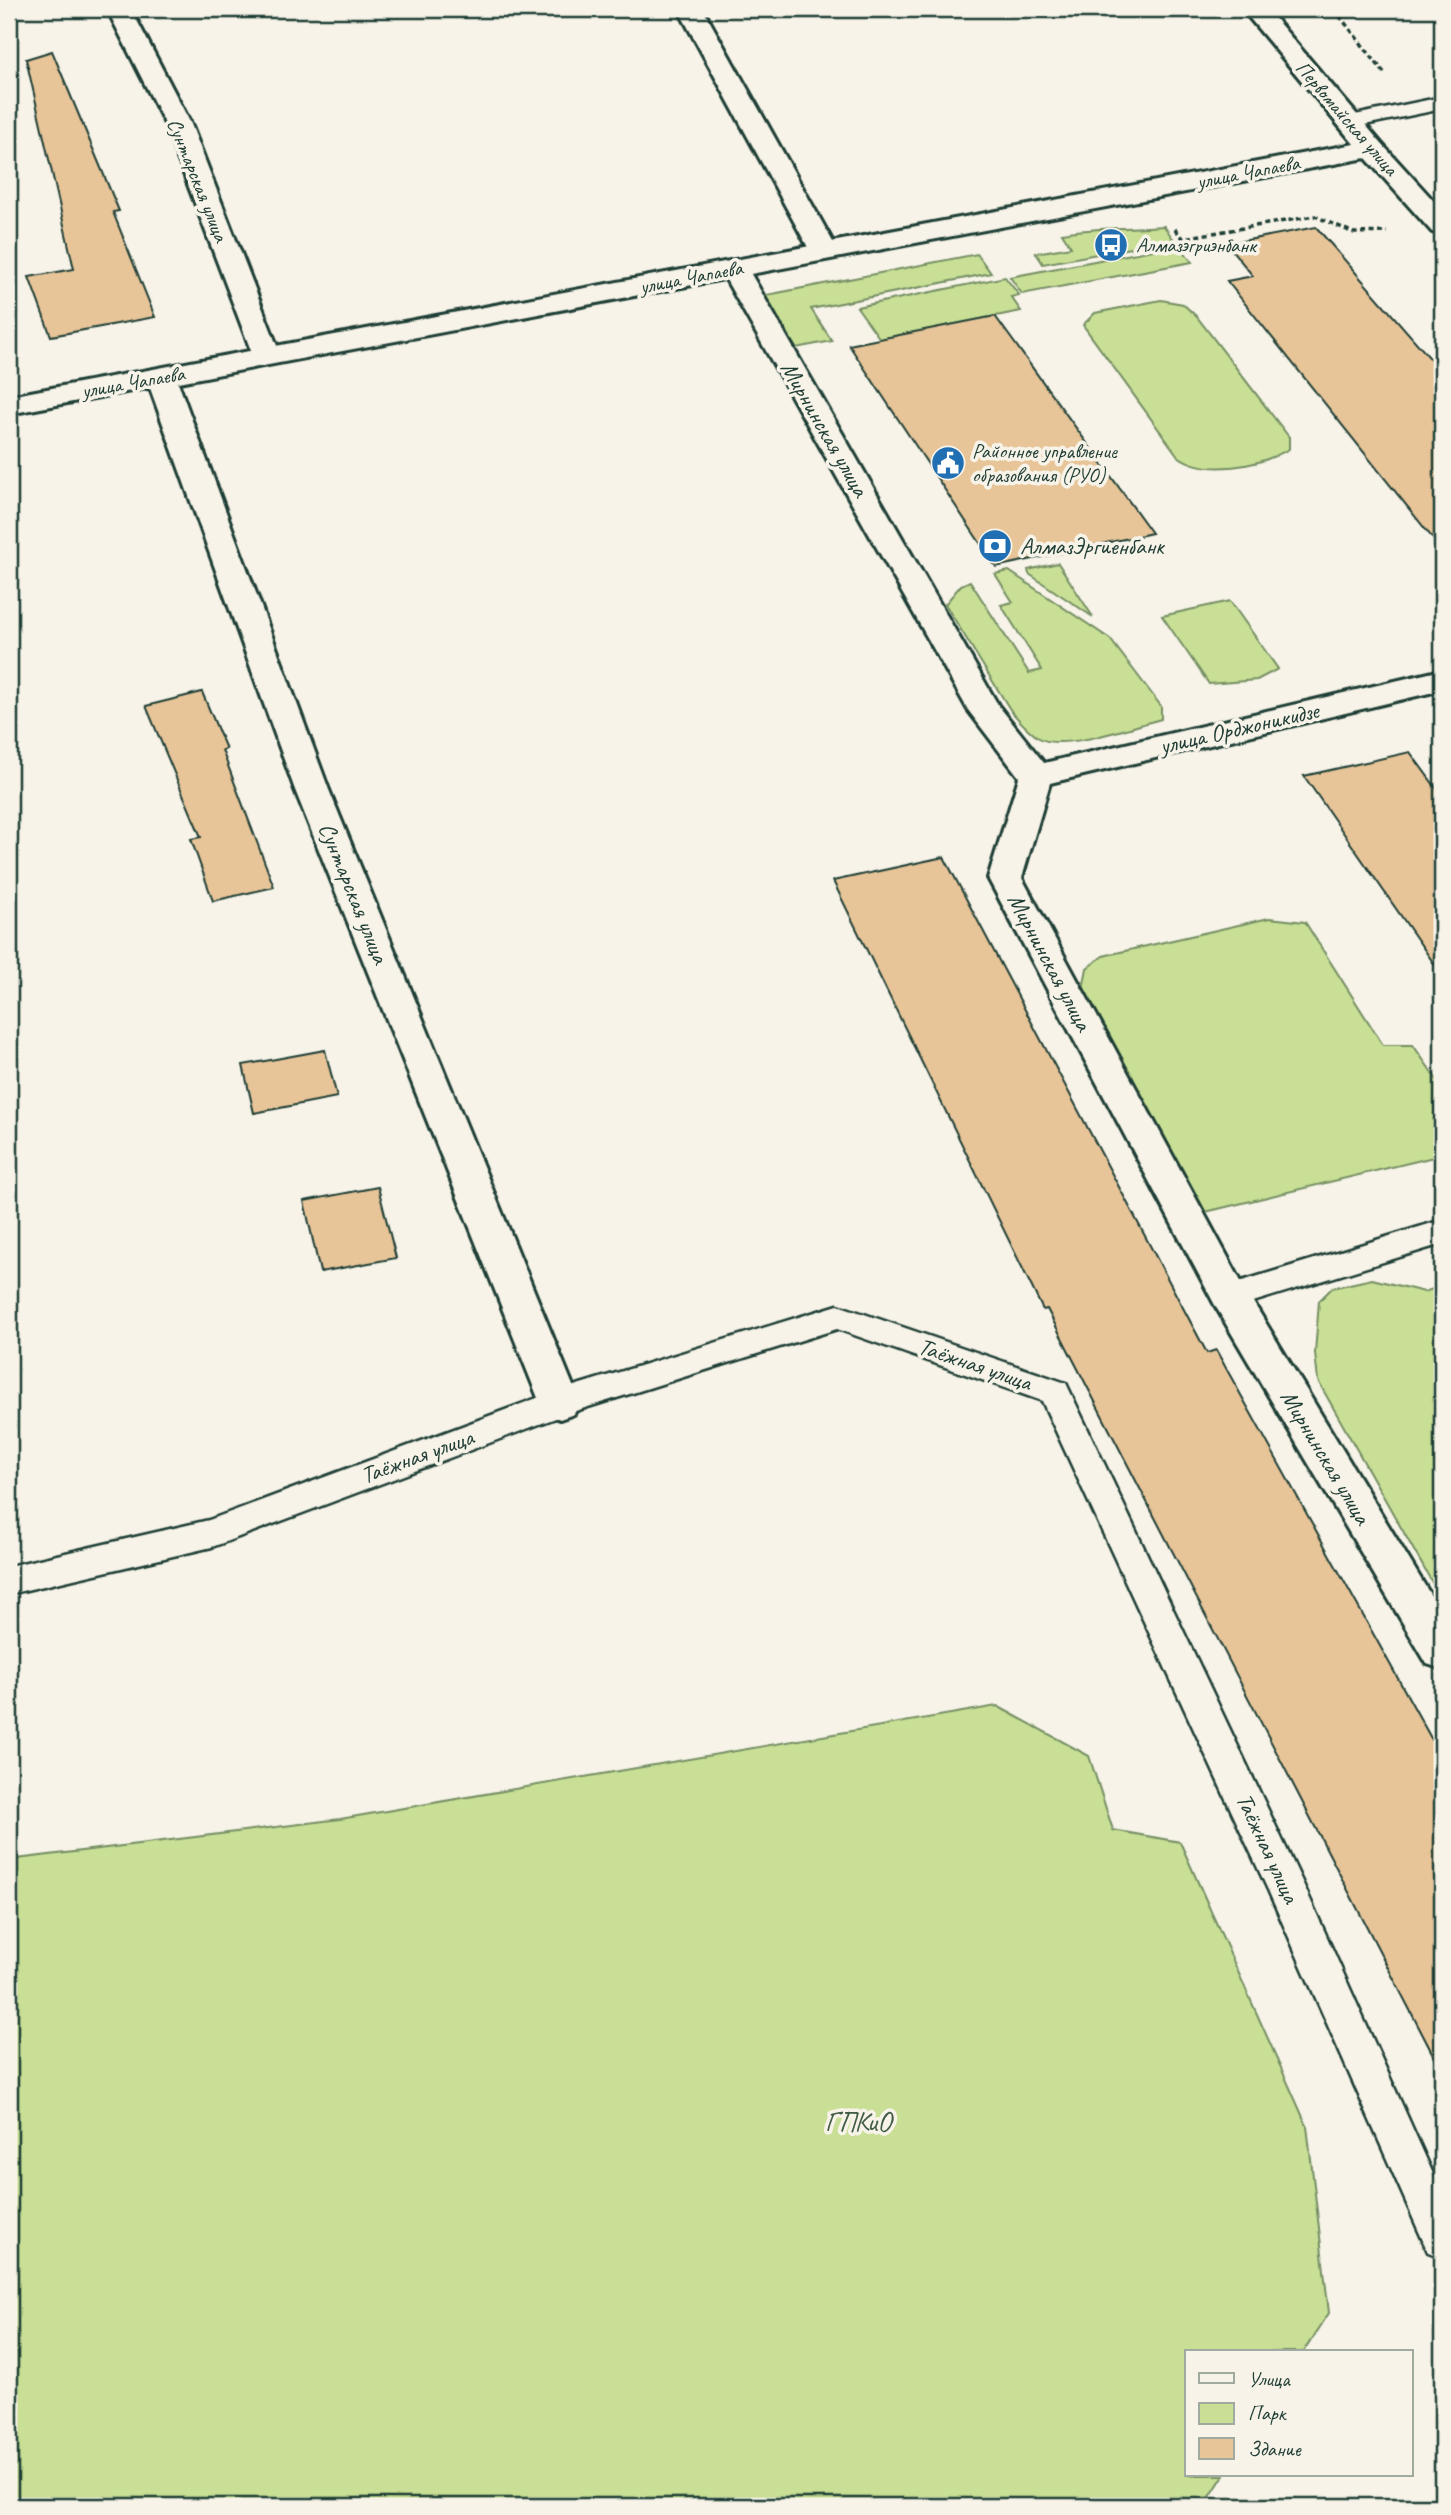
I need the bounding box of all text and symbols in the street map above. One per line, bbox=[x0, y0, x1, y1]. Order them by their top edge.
street label: Первомайская улица bbox=[1290, 55, 1405, 182]
street label: Сунтарская улица bbox=[161, 114, 235, 247]
street label: улица Чапаева bbox=[1192, 149, 1303, 195]
bus stop icon: Алмазэгриэнбанк bbox=[1092, 226, 1130, 264]
place label: Алмазэгриэнбанк bbox=[1136, 232, 1258, 258]
street label: улица Чапаева bbox=[635, 254, 746, 300]
street label: Мирнинская улица bbox=[774, 356, 877, 504]
street label: улица Чапаева bbox=[77, 360, 188, 404]
place label: Районное управление образования (РУО) bbox=[972, 438, 1118, 488]
public building icon: Районное управление образования (РУО) bbox=[929, 444, 967, 482]
bank icon: АлмазЭргиенбанк bbox=[976, 527, 1014, 565]
place label: АлмазЭргиенбанк bbox=[1020, 531, 1166, 561]
street label: улица Орджоникидзе bbox=[1155, 695, 1324, 761]
street label: Сунтарская улица bbox=[312, 818, 396, 969]
street label: Мирнинская улица bbox=[1001, 888, 1100, 1037]
street label: Таёжная улица bbox=[914, 1331, 1037, 1398]
street label: Мирнинская улица bbox=[1274, 1384, 1379, 1531]
street label: Таёжная улица bbox=[357, 1421, 479, 1490]
street label: Таёжная улица bbox=[1230, 1788, 1307, 1909]
park label: ГПКиО bbox=[825, 2104, 894, 2139]
legend bbox=[1185, 2350, 1412, 2476]
text: Улица bbox=[1248, 2366, 1291, 2392]
text: Парк bbox=[1248, 2400, 1288, 2426]
text: Здание bbox=[1248, 2436, 1302, 2462]

